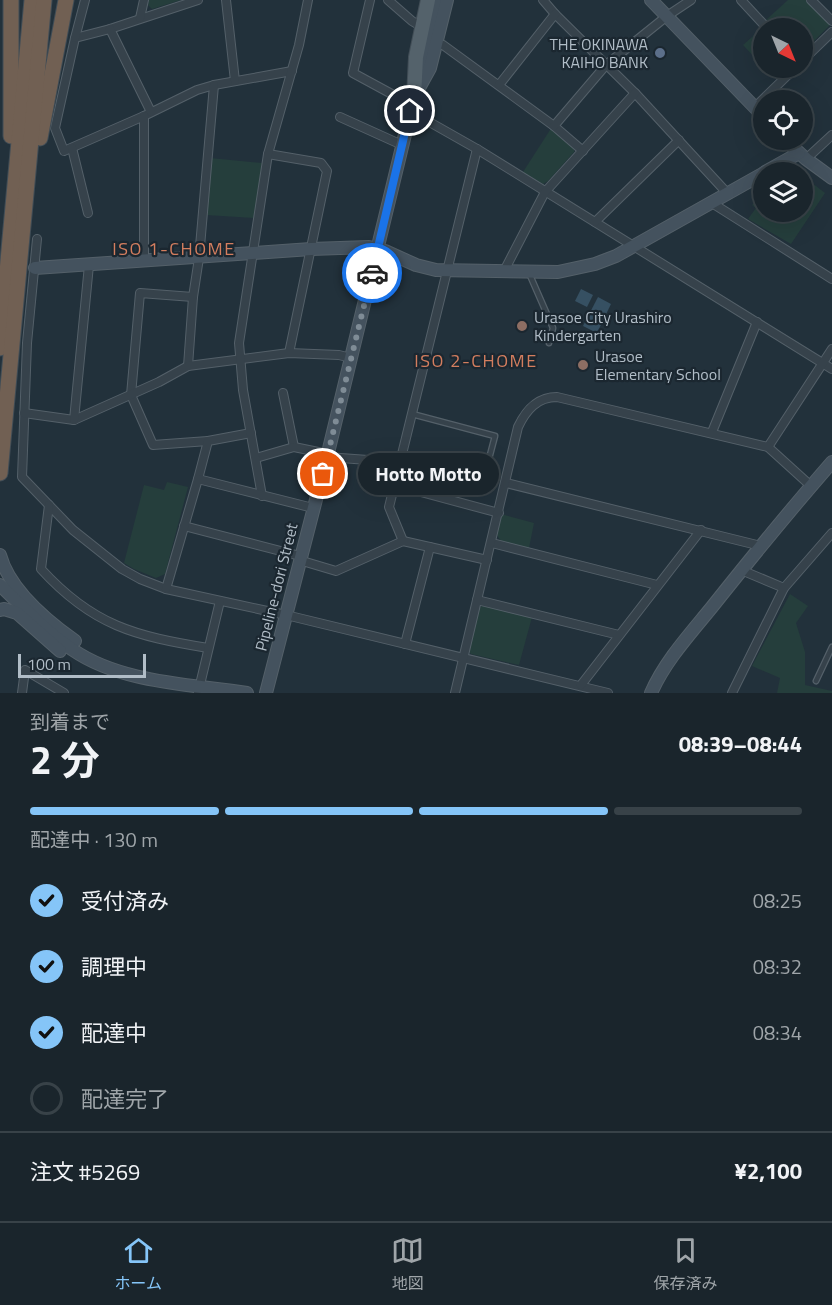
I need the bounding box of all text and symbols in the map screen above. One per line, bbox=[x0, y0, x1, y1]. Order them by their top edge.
north arrow bbox=[753, 18, 813, 78]
map controls bbox=[753, 18, 813, 222]
place label: THE OKINAWA KAIHO BANK bbox=[549, 32, 648, 74]
marker: THE OKINAWA KAIHO BANK bbox=[653, 46, 667, 60]
pin bbox=[384, 85, 435, 136]
button: locate bbox=[753, 90, 813, 150]
icon: home bbox=[393, 94, 426, 127]
button: layers bbox=[753, 162, 813, 222]
district label: ISO 1-CHOME bbox=[112, 235, 236, 262]
courier bbox=[342, 243, 402, 303]
icon: car bbox=[356, 257, 389, 290]
place label: Urasoe City Urashiro Kindergarten bbox=[534, 305, 672, 347]
marker: Urasoe City Urashiro Kindergarten bbox=[515, 319, 529, 333]
place label: Urasoe Elementary School bbox=[595, 344, 721, 386]
district label: ISO 2-CHOME bbox=[414, 347, 538, 374]
marker: Urasoe Elementary School bbox=[576, 358, 590, 372]
pin bbox=[297, 448, 348, 499]
callout: Hotto Motto bbox=[359, 453, 500, 495]
icon: bag bbox=[306, 457, 339, 490]
text: Hotto Motto bbox=[375, 458, 482, 489]
street label: Pipeline-dori Street bbox=[248, 520, 304, 654]
scale bar bbox=[18, 651, 146, 678]
text: 100 m bbox=[27, 652, 71, 676]
text: 到着まで bbox=[30, 706, 110, 737]
text: 08:39–08:44 bbox=[679, 727, 802, 761]
text: 2 分 bbox=[30, 730, 99, 789]
text: 配達中 · 130 m bbox=[30, 824, 158, 855]
icon: check bbox=[30, 884, 63, 917]
text: 受付済み bbox=[81, 884, 169, 918]
text: 08:25 bbox=[753, 885, 802, 916]
icon: check bbox=[30, 950, 63, 983]
text: 調理中 bbox=[81, 950, 147, 984]
text: 08:32 bbox=[753, 951, 802, 982]
icon: check bbox=[30, 1016, 63, 1049]
text: 配達中 bbox=[81, 1016, 147, 1050]
text: 08:34 bbox=[753, 1017, 802, 1048]
text: 配達完了 bbox=[81, 1082, 169, 1116]
text: ¥2,100 bbox=[735, 1154, 802, 1188]
text: 注文 #5269 bbox=[30, 1155, 140, 1189]
tab: ホーム bbox=[115, 1234, 162, 1295]
tab: 地図 bbox=[391, 1234, 424, 1295]
tab: 保存済み bbox=[653, 1234, 717, 1295]

